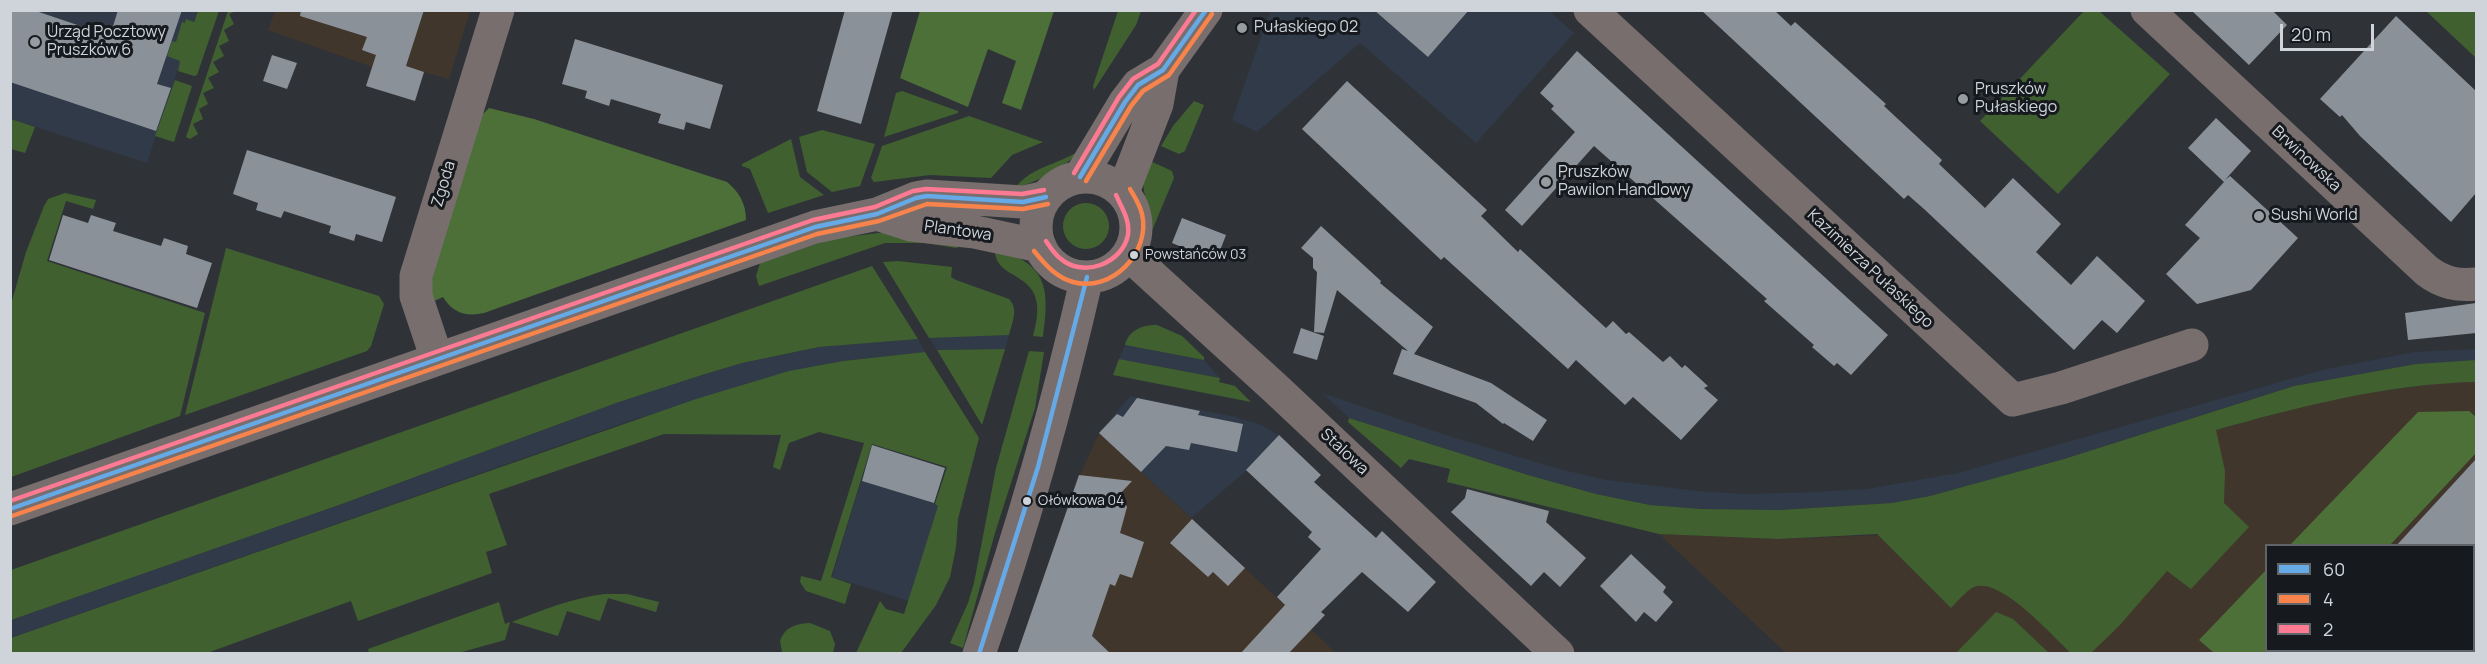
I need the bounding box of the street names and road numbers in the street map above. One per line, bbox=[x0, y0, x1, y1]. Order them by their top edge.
street label: Brwinowska bbox=[2268, 122, 2344, 196]
street label: Zgoda bbox=[428, 159, 460, 209]
street label: Kazimierza Pułaskiego bbox=[1803, 206, 1937, 332]
street label: Plantowa bbox=[923, 217, 993, 245]
street label: Stalowa bbox=[1316, 425, 1372, 479]

